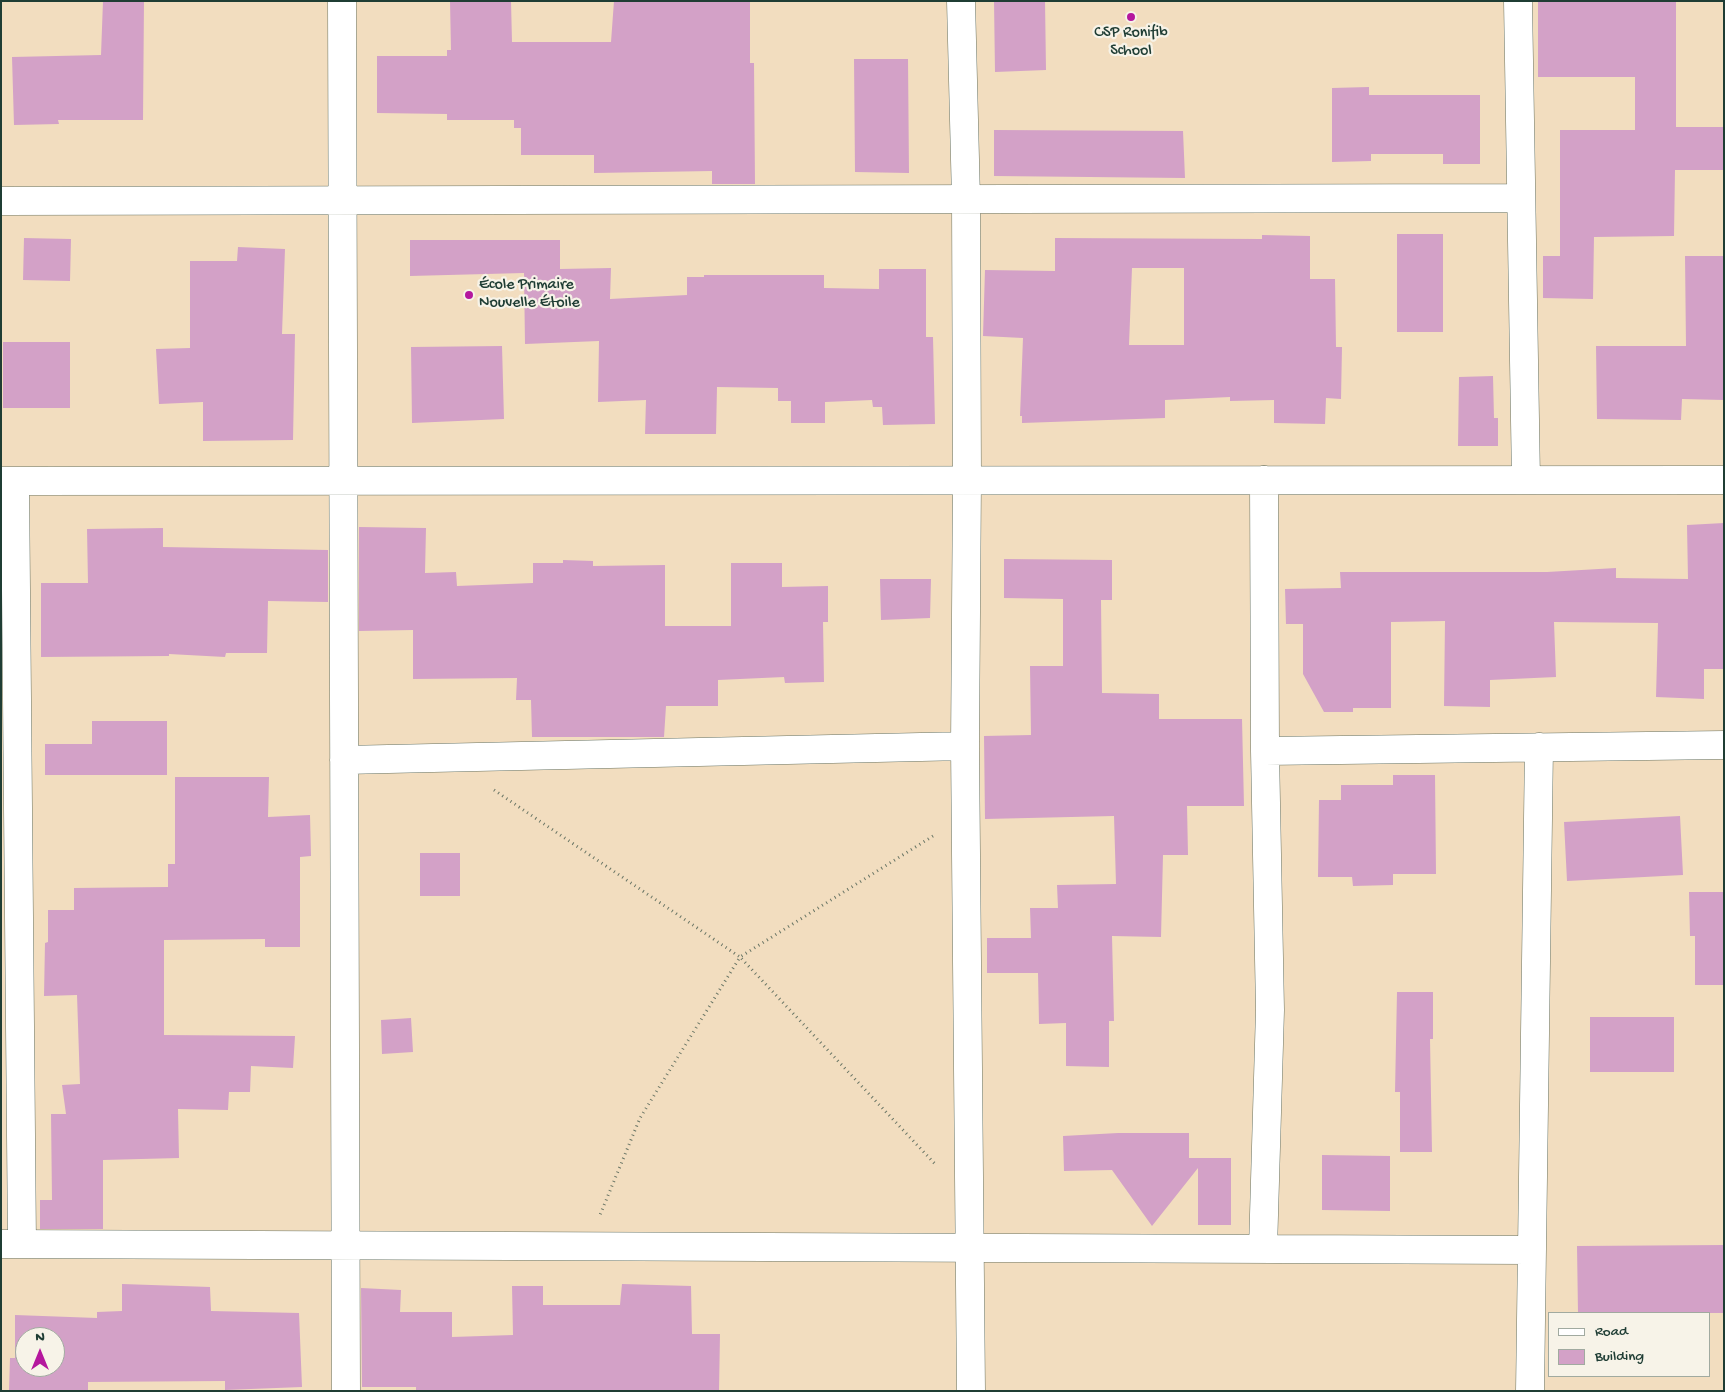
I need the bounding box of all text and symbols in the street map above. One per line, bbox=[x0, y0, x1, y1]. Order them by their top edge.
marker: CSP Ronifib School bbox=[1125, 11, 1137, 23]
place label: CSP Ronifib School bbox=[1094, 24, 1168, 62]
place label: École Primaire Nouvelle Étoile bbox=[479, 276, 580, 314]
marker: École Primaire Nouvelle Étoile bbox=[463, 289, 475, 301]
legend bbox=[1548, 1312, 1710, 1377]
text: Road bbox=[1595, 1323, 1628, 1341]
north arrow bbox=[15, 1327, 65, 1377]
text: N bbox=[35, 1329, 45, 1346]
text: Building bbox=[1595, 1348, 1644, 1366]

